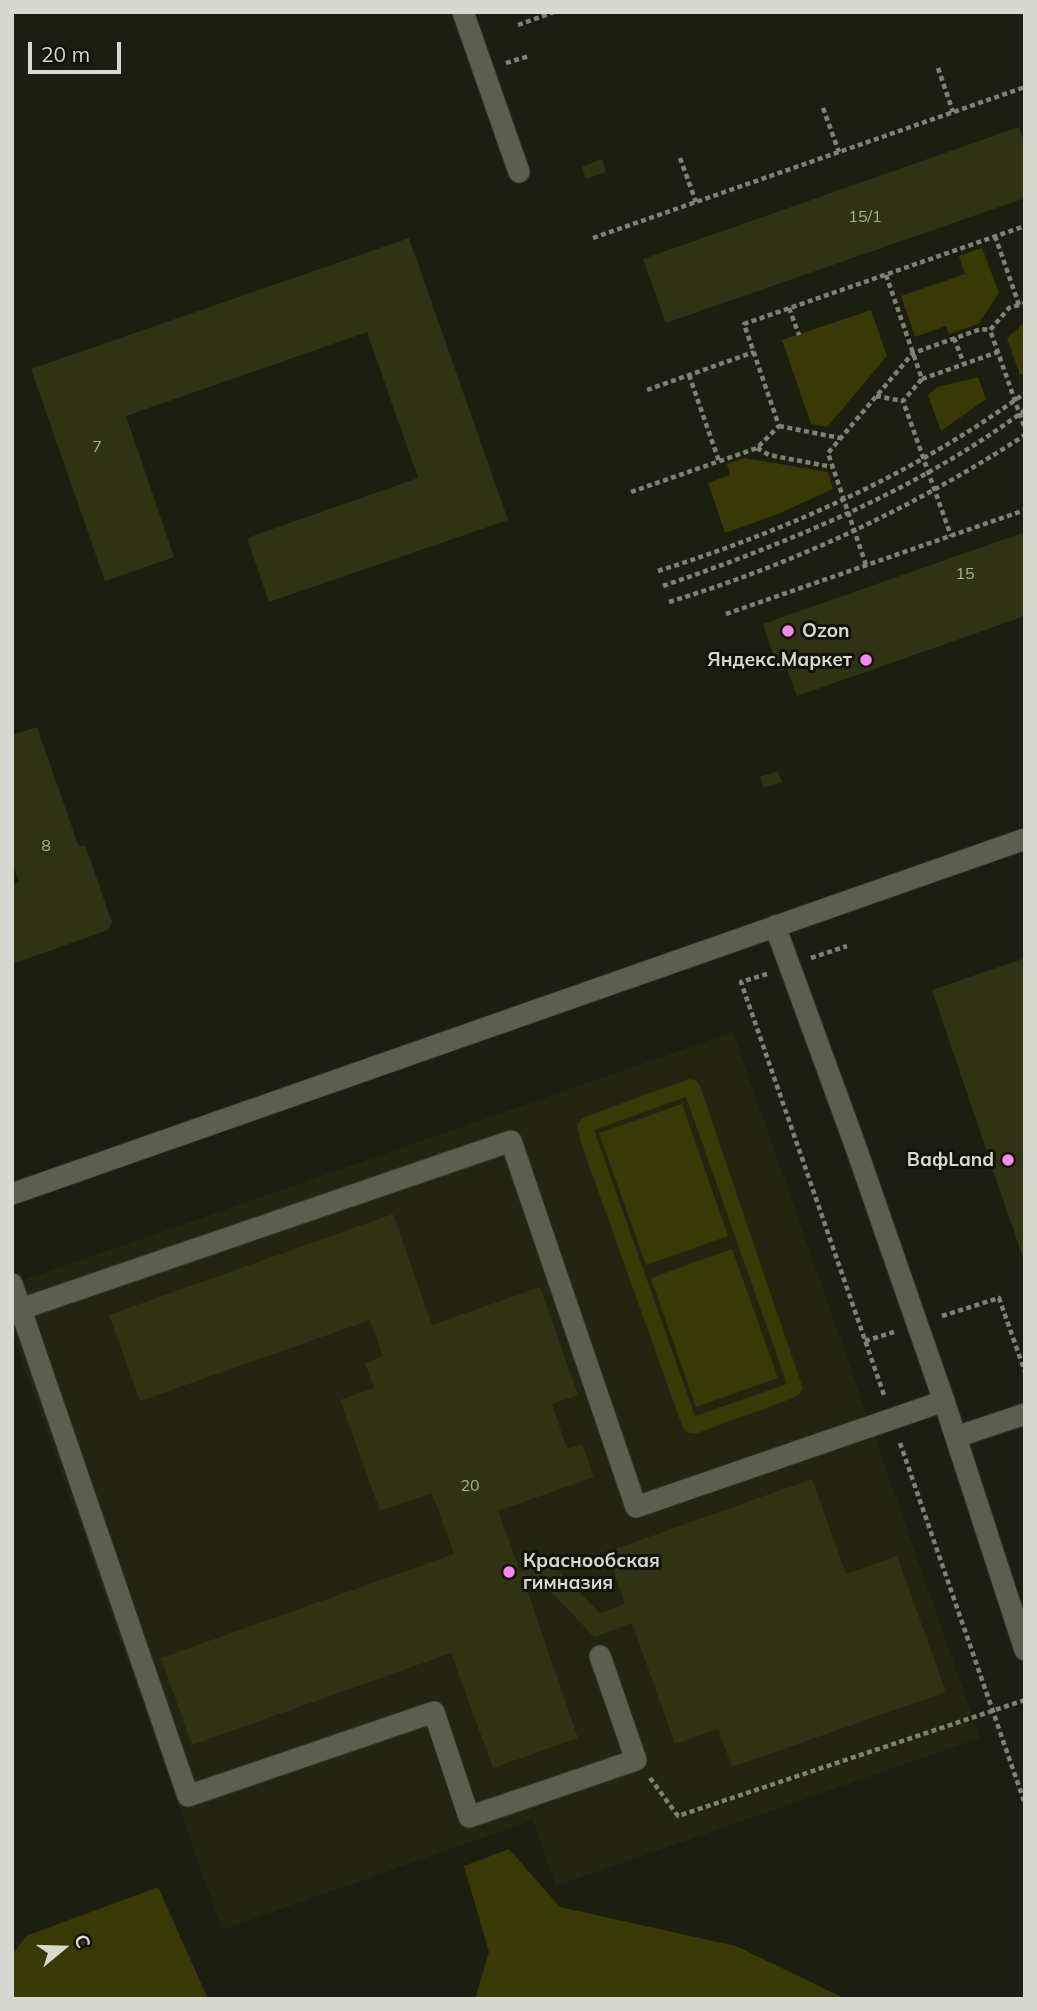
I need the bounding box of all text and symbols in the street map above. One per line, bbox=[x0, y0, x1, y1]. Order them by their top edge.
scale bar bbox=[32, 28, 124, 72]
text: 20 m bbox=[41, 41, 90, 67]
house number: 15/1 bbox=[848, 207, 882, 227]
house number: 7 bbox=[92, 437, 102, 457]
house number: 15 bbox=[955, 564, 975, 584]
place label: Ozon bbox=[802, 620, 849, 642]
marker: Ozon bbox=[780, 623, 796, 639]
place label: Яндекс.Маркет bbox=[707, 649, 852, 671]
marker: Яндекс.Маркет bbox=[858, 652, 874, 668]
house number: 8 bbox=[41, 836, 51, 856]
place label: ВафLand bbox=[907, 1149, 994, 1171]
marker: ВафLand bbox=[1000, 1152, 1016, 1168]
house number: 20 bbox=[460, 1476, 480, 1496]
place label: Краснообская гимназия bbox=[523, 1550, 660, 1594]
marker: Краснообская гимназия bbox=[501, 1564, 517, 1580]
north arrow bbox=[28, 1913, 98, 1983]
text: С bbox=[69, 1931, 96, 1951]

